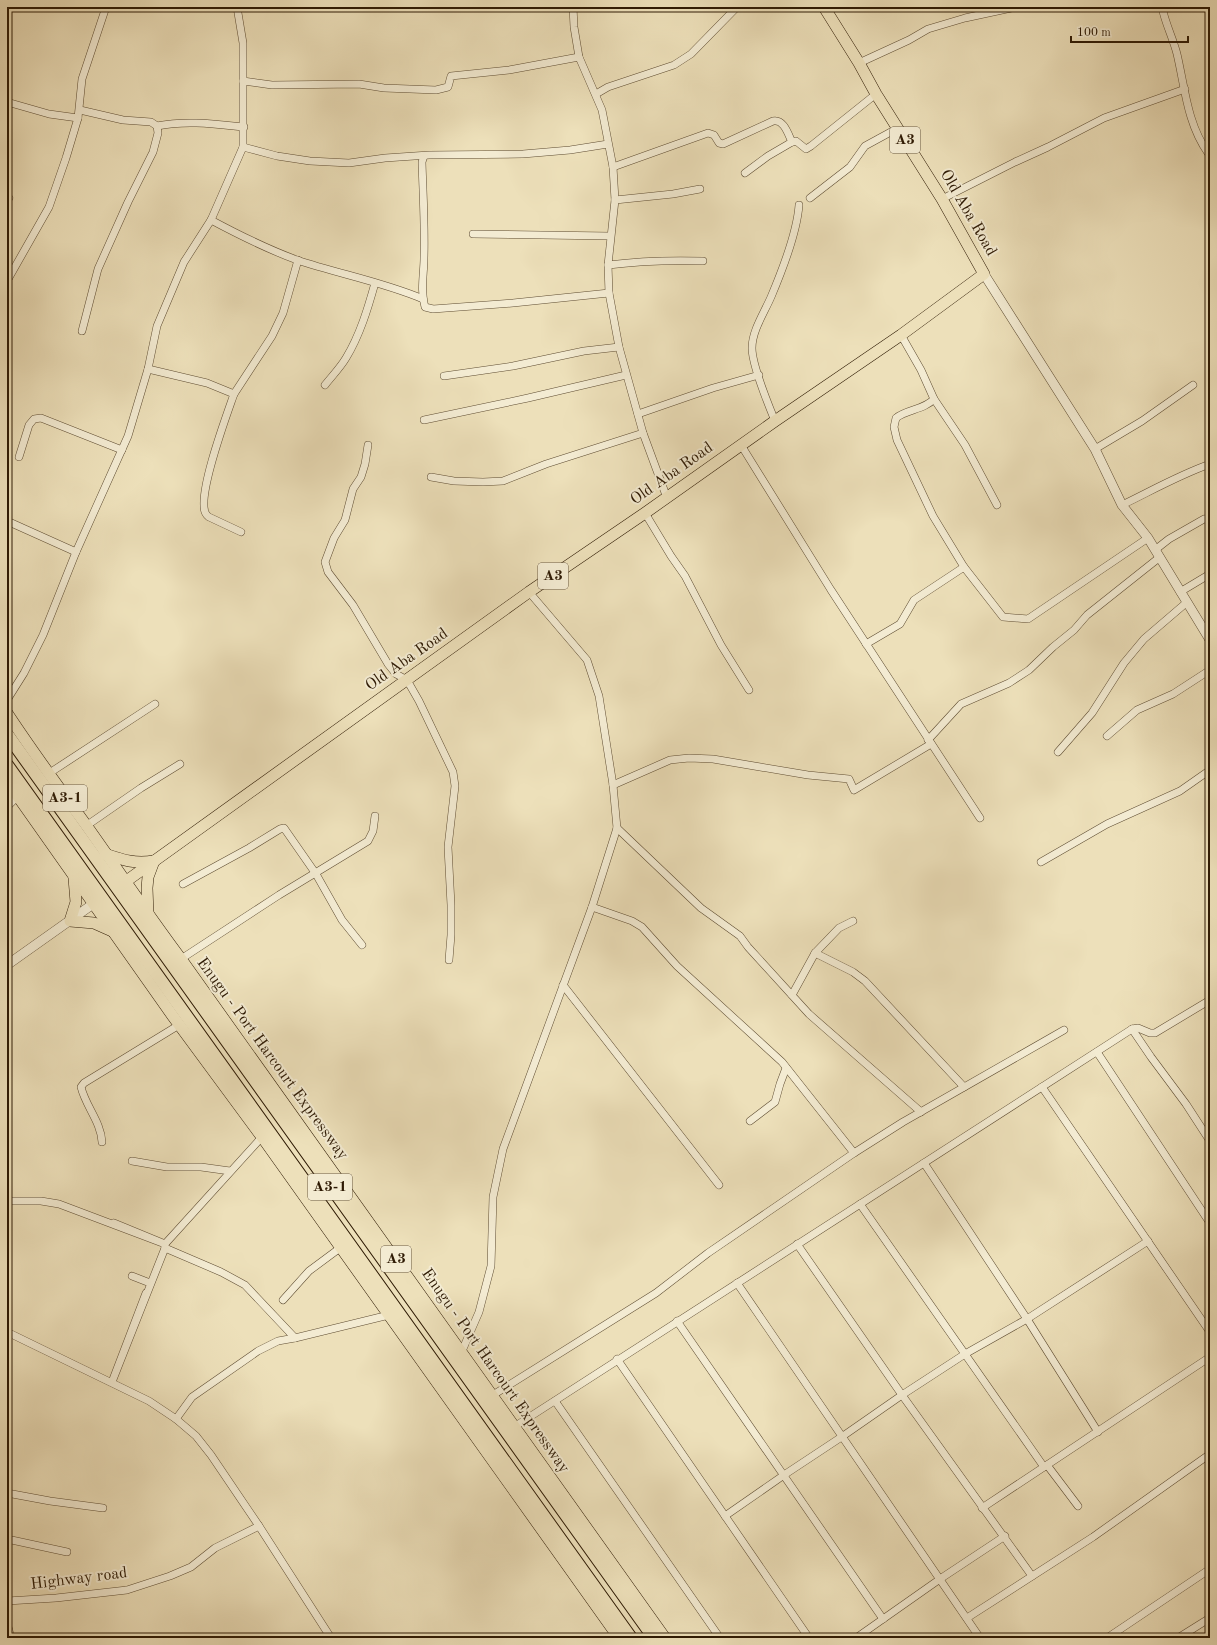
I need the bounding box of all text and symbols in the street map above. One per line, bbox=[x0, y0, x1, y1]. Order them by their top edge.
scale bar bbox=[1071, 18, 1188, 44]
text: 100 m bbox=[1077, 27, 1111, 39]
road number: A3 bbox=[890, 127, 920, 153]
street label: Old Aba Road bbox=[937, 167, 999, 259]
street label: Old Aba Road bbox=[628, 440, 716, 508]
road number: A3 bbox=[538, 563, 568, 589]
street label: Old Aba Road bbox=[363, 626, 451, 694]
road number: A3-1 bbox=[43, 785, 87, 811]
street label: Enugu - Port Harcourt Expressway bbox=[193, 955, 351, 1163]
road number: A3-1 bbox=[308, 1174, 352, 1200]
road number: A3 bbox=[381, 1246, 411, 1272]
street label: Enugu - Port Harcourt Expressway bbox=[418, 1266, 572, 1477]
street label: Highway road bbox=[30, 1565, 128, 1593]

